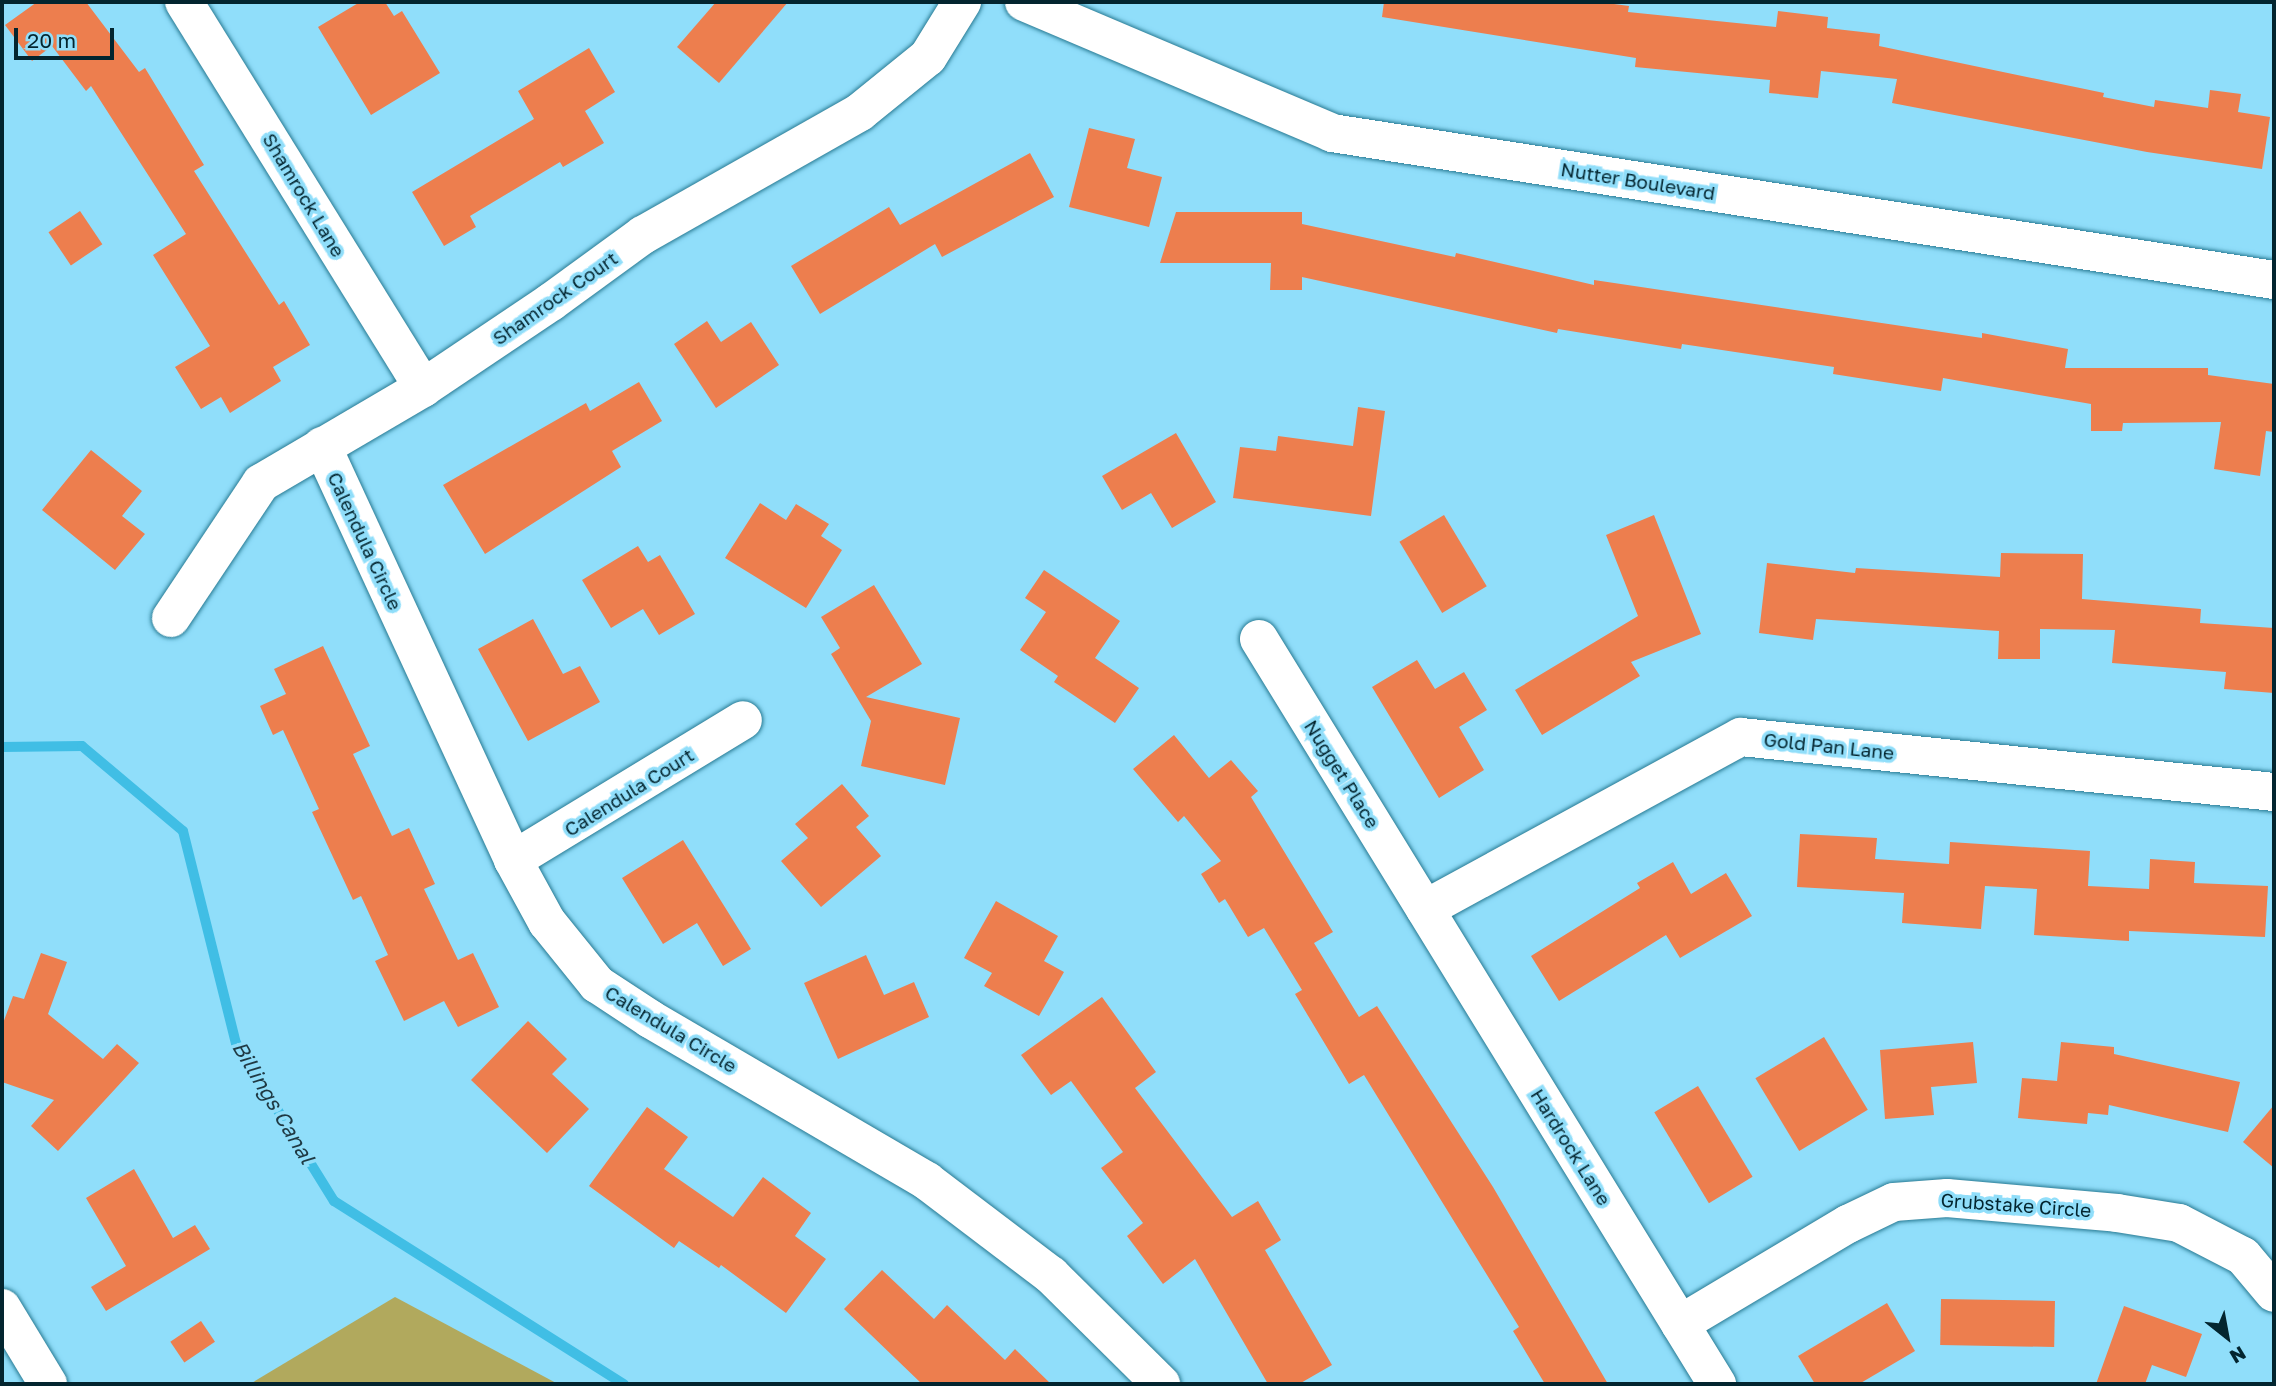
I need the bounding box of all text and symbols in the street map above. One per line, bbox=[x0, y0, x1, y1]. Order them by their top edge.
scale bar bbox=[18, 14, 117, 58]
text: 20 m bbox=[27, 27, 76, 53]
street label: Shamrock Lane bbox=[258, 129, 350, 261]
street label: Nutter Boulevard bbox=[1559, 158, 1717, 204]
street label: Shamrock Court bbox=[488, 246, 622, 350]
street label: Calendula Circle bbox=[323, 468, 407, 614]
street label: Nugget Place bbox=[1300, 716, 1384, 832]
street label: Gold Pan Lane bbox=[1763, 728, 1895, 764]
street label: Calendula Court bbox=[560, 743, 698, 841]
street label: Calendula Circle bbox=[601, 981, 741, 1077]
water label: Billings Canal bbox=[228, 1036, 320, 1168]
street label: Hardrock Lane bbox=[1526, 1085, 1616, 1209]
street label: Grubstake Circle bbox=[1940, 1188, 2092, 1222]
north arrow bbox=[2192, 1302, 2262, 1372]
text: N bbox=[2226, 1342, 2250, 1369]

